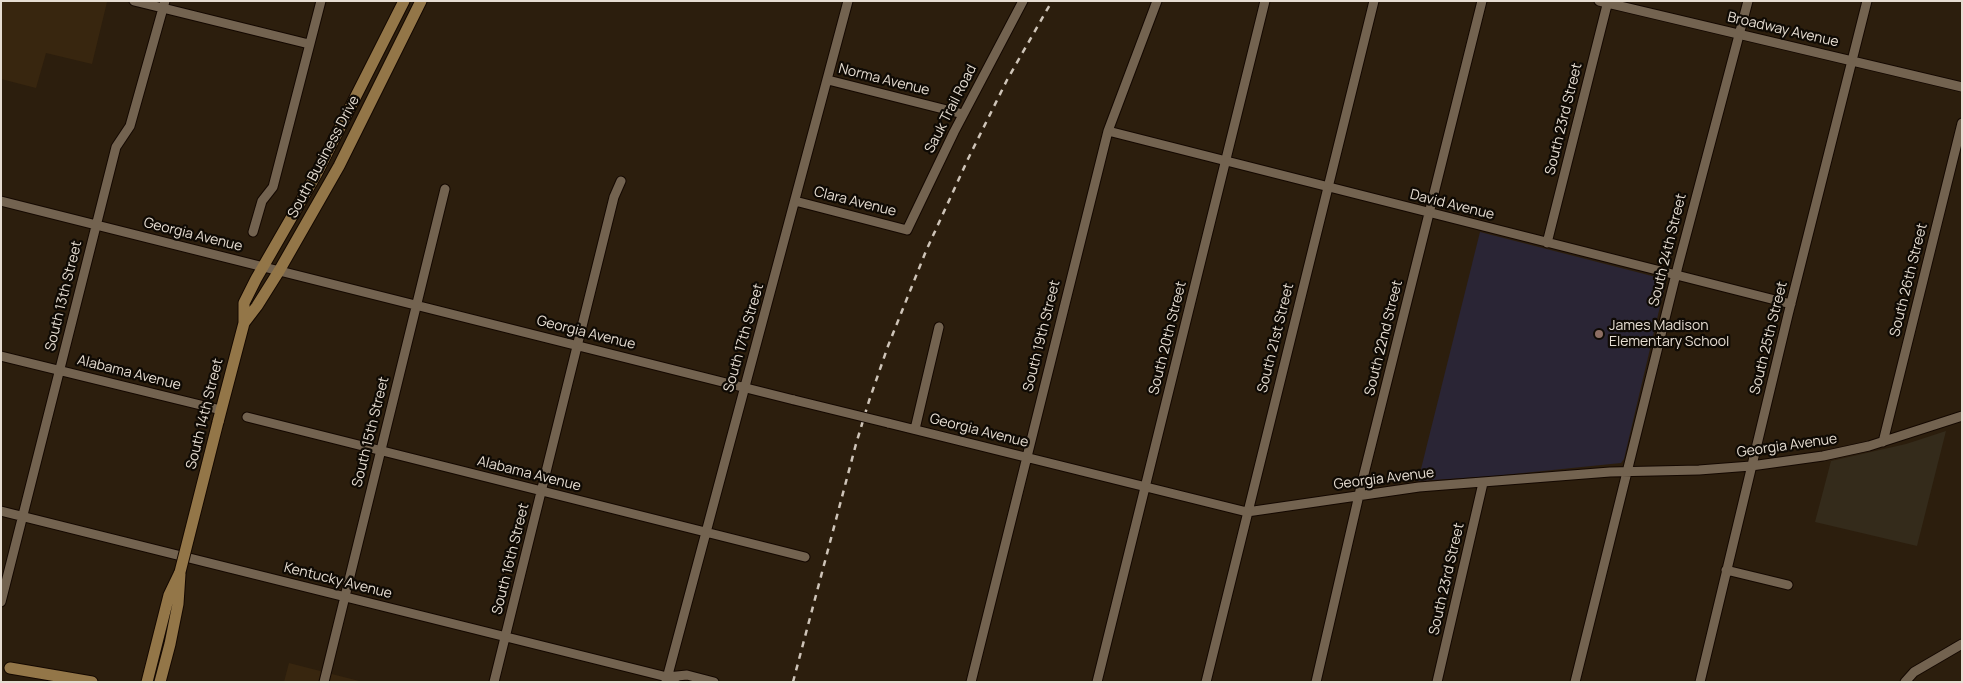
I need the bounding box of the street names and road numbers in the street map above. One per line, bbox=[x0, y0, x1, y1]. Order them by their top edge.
street label: Broadway Avenue bbox=[1726, 9, 1840, 51]
street label: Norma Avenue bbox=[837, 61, 931, 99]
street label: South 23rd Street bbox=[1542, 61, 1586, 177]
street label: Sauk Trail Road bbox=[921, 62, 981, 156]
street label: South Business Drive bbox=[285, 93, 363, 221]
street label: Clara Avenue bbox=[812, 184, 898, 220]
street label: David Avenue bbox=[1408, 186, 1496, 224]
street label: South 24th Street bbox=[1646, 192, 1690, 308]
street label: Georgia Avenue bbox=[142, 215, 244, 255]
street label: South 26th Street bbox=[1887, 221, 1931, 339]
street label: South 13th Street bbox=[42, 239, 86, 353]
street label: South 19th Street bbox=[1020, 279, 1064, 393]
street label: South 22nd Street bbox=[1362, 279, 1406, 397]
street label: South 20th Street bbox=[1146, 280, 1190, 396]
street label: South 25th Street bbox=[1747, 280, 1791, 396]
street label: South 17th Street bbox=[720, 282, 768, 394]
street label: South 21st Street bbox=[1254, 282, 1298, 394]
street label: Georgia Avenue bbox=[535, 313, 637, 353]
street label: Alabama Avenue bbox=[75, 352, 183, 394]
street label: South 14th Street bbox=[183, 357, 227, 471]
street label: South 15th Street bbox=[349, 375, 393, 489]
street label: Georgia Avenue bbox=[928, 411, 1030, 451]
street label: Georgia Avenue bbox=[1736, 431, 1838, 461]
street label: Alabama Avenue bbox=[475, 453, 583, 495]
street label: Georgia Avenue bbox=[1333, 464, 1435, 494]
street label: South 16th Street bbox=[489, 502, 533, 616]
street label: South 23rd Street bbox=[1426, 521, 1468, 637]
street label: Kentucky Avenue bbox=[282, 559, 394, 603]

